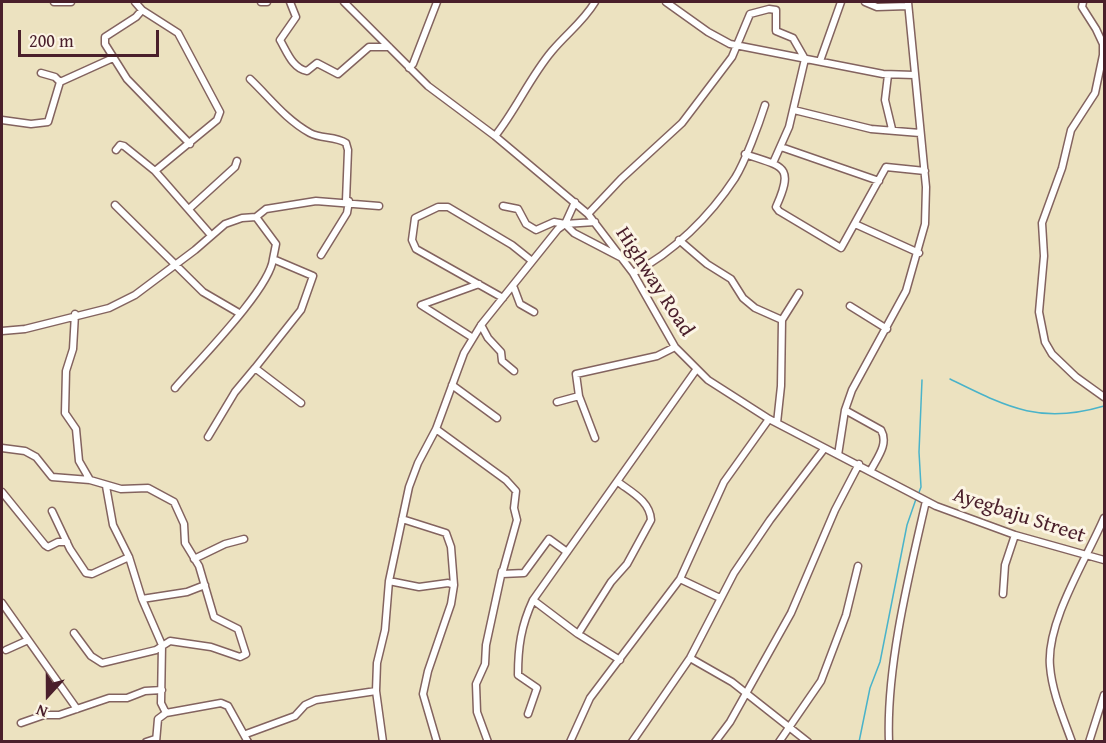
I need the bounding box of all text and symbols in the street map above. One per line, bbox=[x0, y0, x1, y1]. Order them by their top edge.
scale bar bbox=[21, 18, 162, 56]
text: 200 m bbox=[29, 27, 74, 54]
street label: Highway Road bbox=[609, 222, 699, 342]
street label: Ayegbaju Street bbox=[950, 483, 1088, 549]
north arrow bbox=[18, 665, 78, 725]
text: N bbox=[32, 699, 51, 725]

